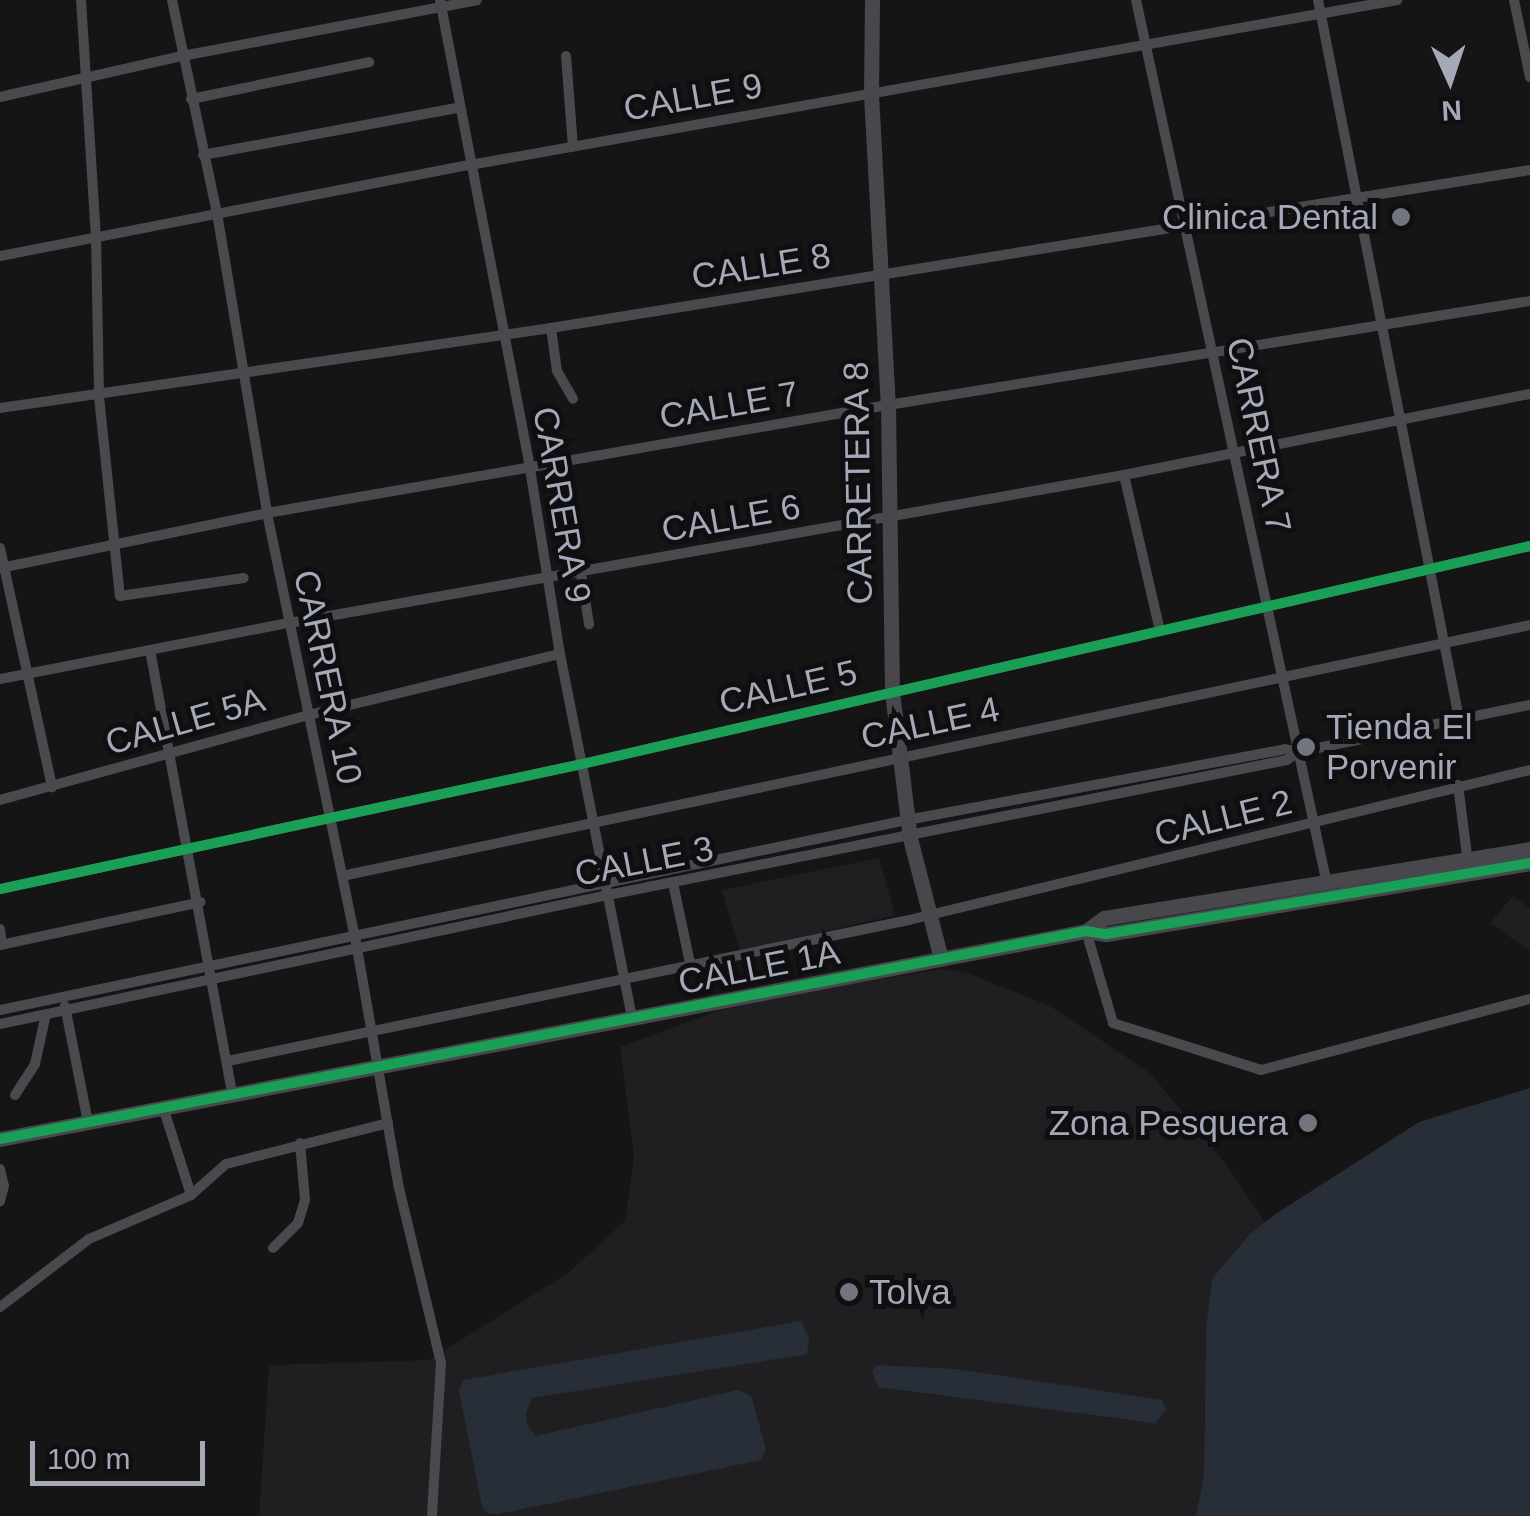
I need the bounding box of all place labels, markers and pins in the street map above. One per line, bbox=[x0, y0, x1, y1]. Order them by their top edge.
place label: Clinica Dental bbox=[1162, 196, 1378, 238]
marker: Clinica Dental bbox=[1388, 204, 1414, 230]
place label: Tienda El Porvenir bbox=[1326, 706, 1473, 788]
marker: Tienda El Porvenir bbox=[1295, 736, 1317, 758]
place label: Zona Pesquera bbox=[1049, 1102, 1288, 1144]
marker: Zona Pesquera bbox=[1297, 1112, 1319, 1134]
place label: Tolva bbox=[869, 1271, 951, 1313]
marker: Tolva bbox=[838, 1281, 860, 1303]

